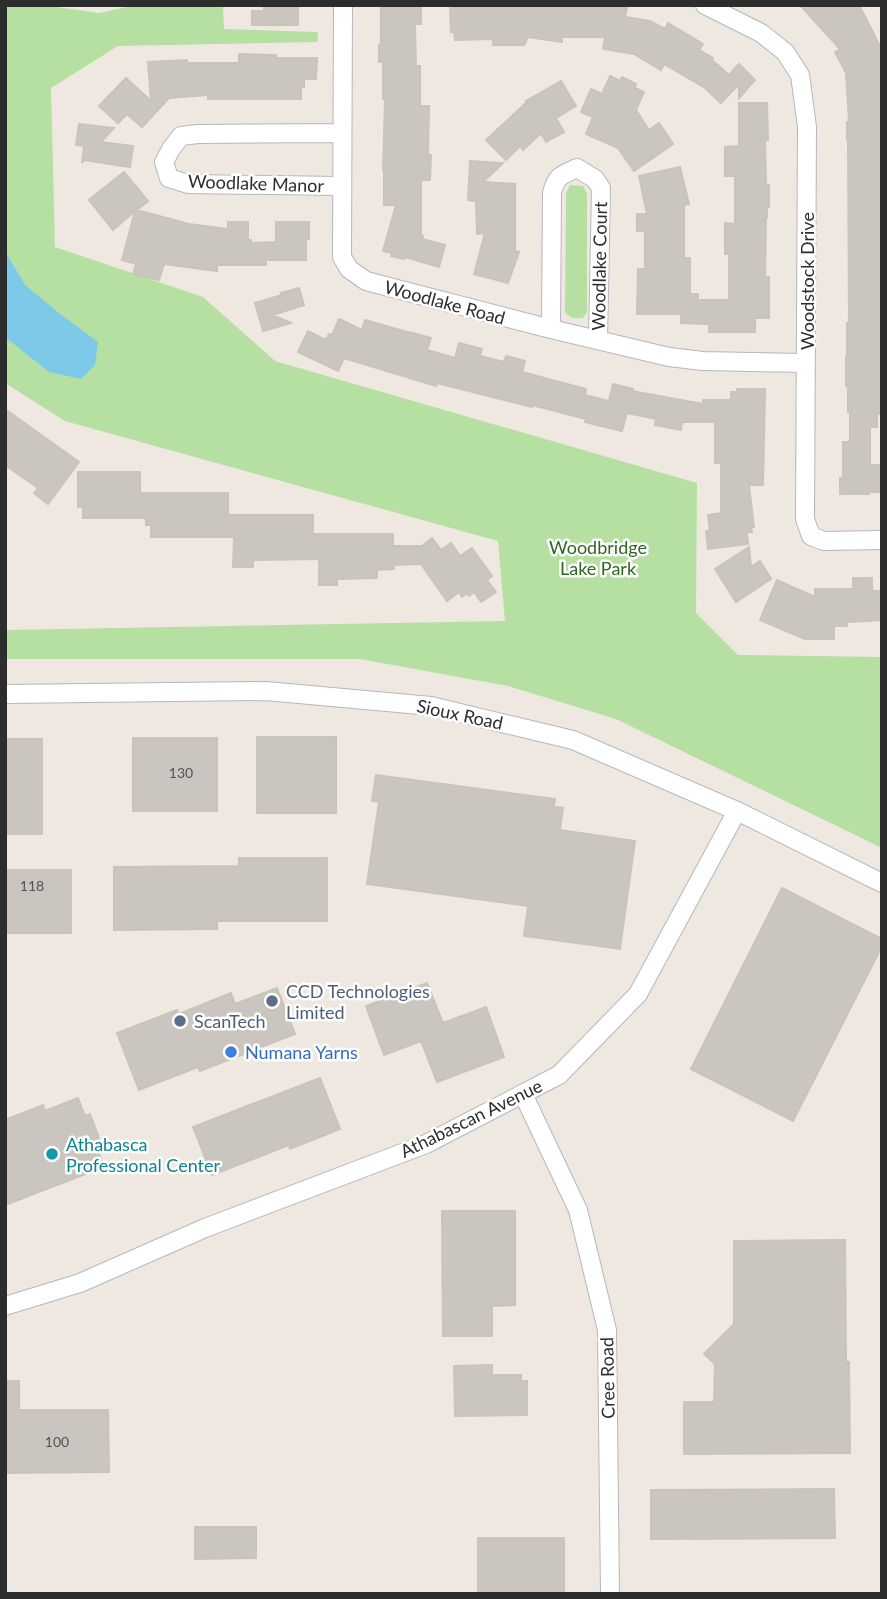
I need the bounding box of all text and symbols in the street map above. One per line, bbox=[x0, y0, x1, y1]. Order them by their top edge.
street label: Woodlake Manor bbox=[188, 170, 325, 196]
street label: Woodlake Court bbox=[587, 201, 611, 331]
street label: Woodstock Drive bbox=[796, 212, 818, 350]
street label: Woodlake Road bbox=[382, 275, 508, 329]
park label: Woodbridge Lake Park bbox=[549, 536, 647, 579]
street label: Sioux Road bbox=[415, 694, 505, 734]
house number: 130 bbox=[169, 764, 193, 781]
house number: 118 bbox=[20, 877, 44, 894]
place label: CCD Technologies Limited bbox=[286, 980, 430, 1023]
marker: CCD Technologies Limited bbox=[264, 993, 280, 1009]
place label: ScanTech bbox=[194, 1010, 266, 1032]
marker: ScanTech bbox=[172, 1013, 188, 1029]
place label: Numana Yarns bbox=[245, 1041, 358, 1063]
marker: Numana Yarns bbox=[223, 1044, 239, 1060]
street label: Athabascan Avenue bbox=[396, 1074, 546, 1162]
place label: Athabasca Professional Center bbox=[66, 1133, 220, 1176]
marker: Athabasca Professional Center bbox=[44, 1146, 60, 1162]
street label: Cree Road bbox=[595, 1337, 619, 1419]
house number: 100 bbox=[45, 1433, 69, 1450]

